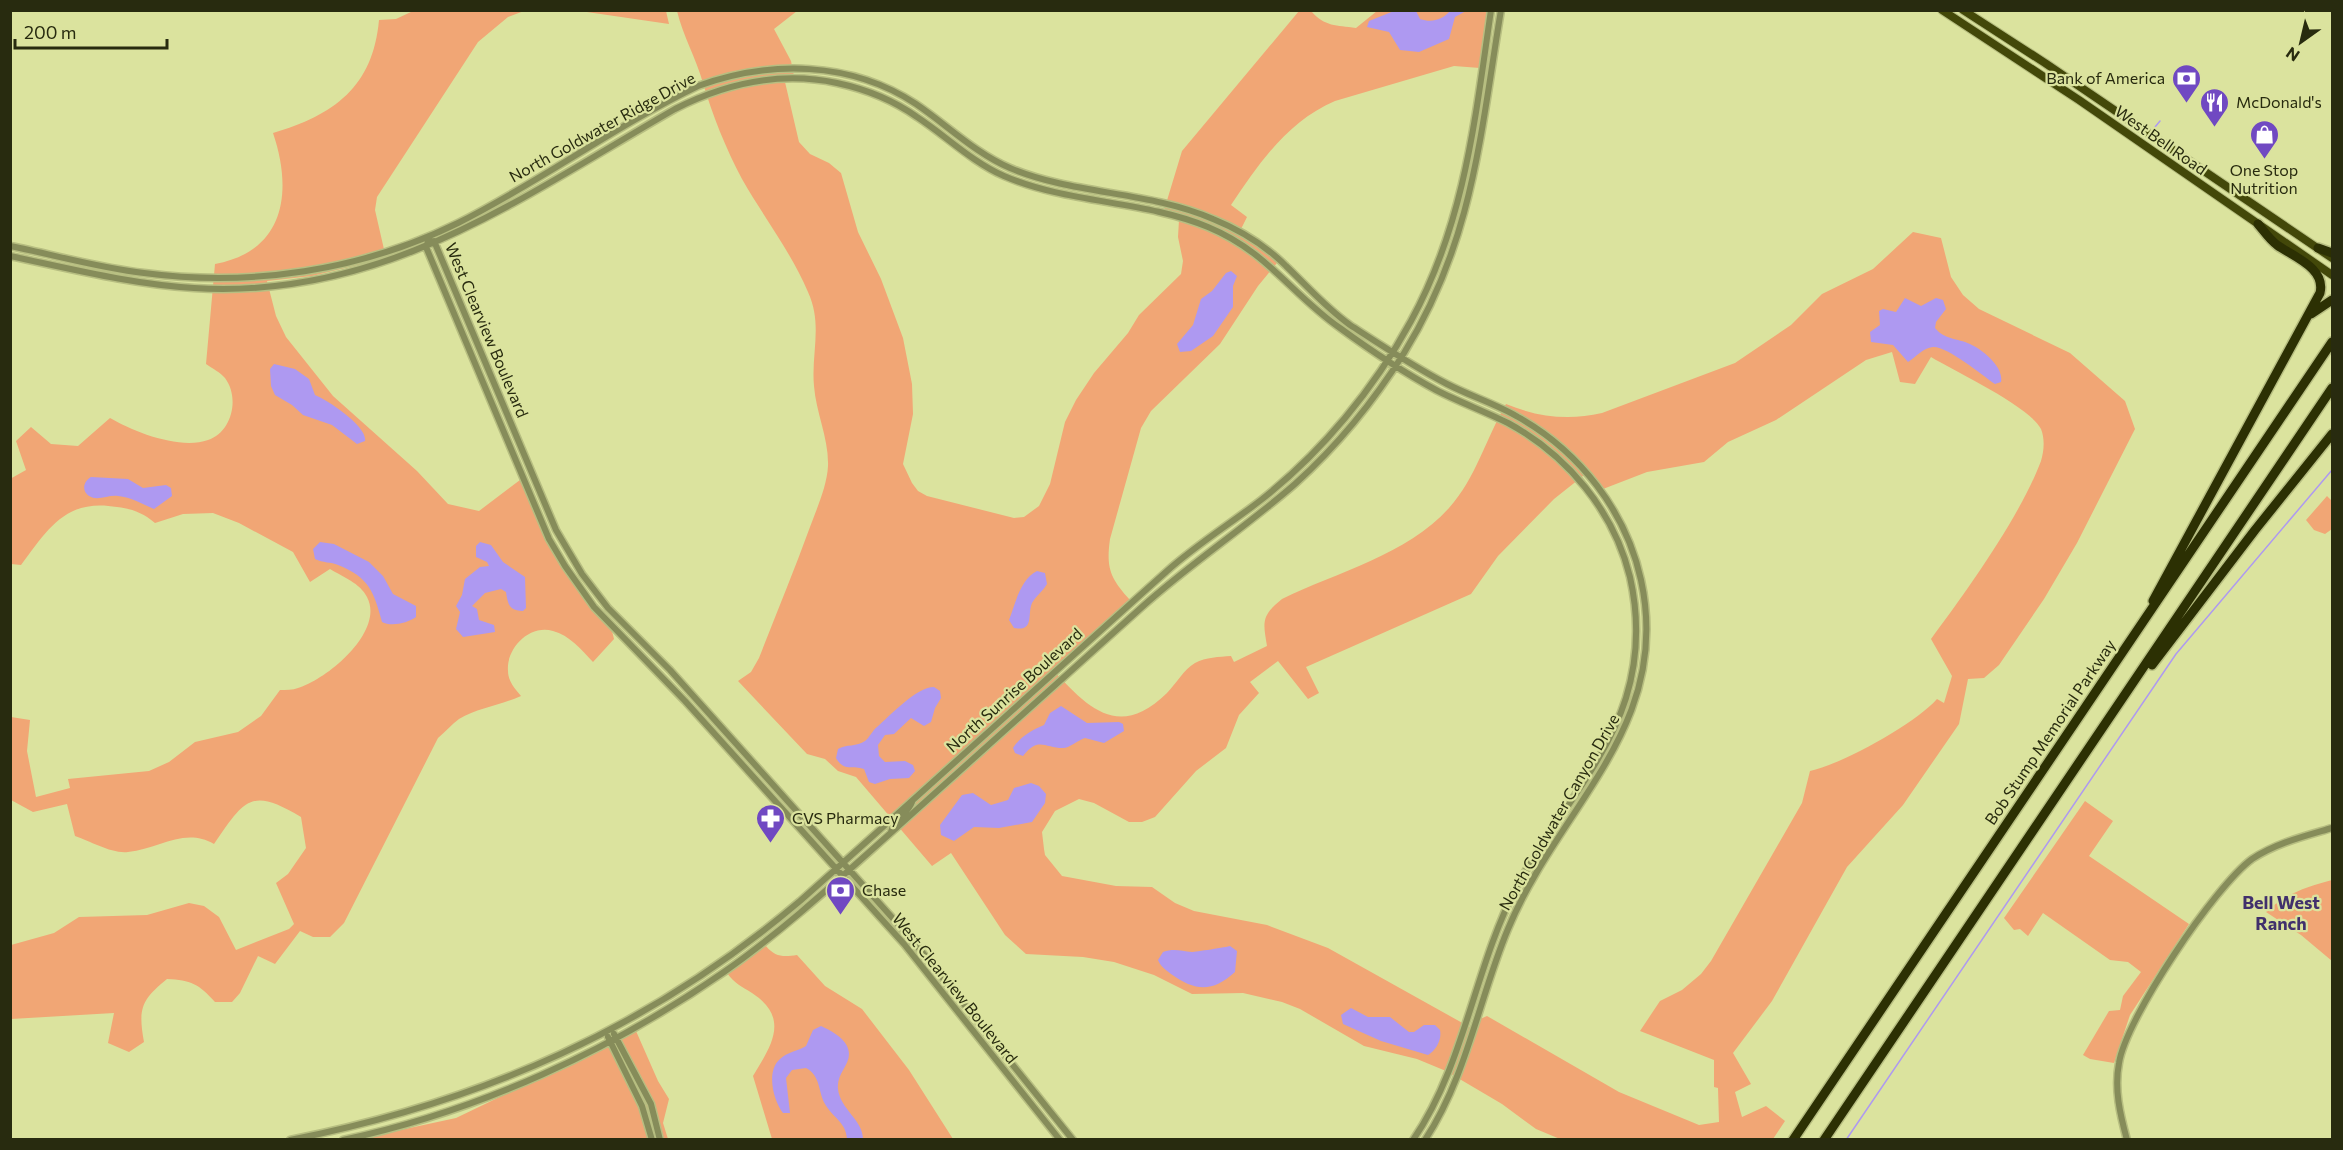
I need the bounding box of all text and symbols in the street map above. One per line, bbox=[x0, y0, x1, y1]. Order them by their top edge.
scale bar bbox=[15, 12, 166, 50]
north arrow bbox=[2271, 12, 2331, 72]
text: 200 m bbox=[24, 21, 77, 43]
text: N bbox=[2282, 44, 2303, 66]
bank icon: Bank of America bbox=[2170, 62, 2202, 104]
street label: North Goldwater Ridge Drive bbox=[506, 67, 698, 186]
place label: Bank of America bbox=[2046, 68, 2165, 87]
restaurant icon: McDonald's bbox=[2199, 86, 2231, 128]
place label: McDonald's bbox=[2236, 92, 2322, 111]
street label: West Bell Road bbox=[2112, 101, 2211, 178]
shop icon: One Stop Nutrition bbox=[2248, 118, 2280, 160]
place label: One Stop Nutrition bbox=[2230, 160, 2298, 197]
street label: West Clearview Boulevard bbox=[442, 240, 533, 420]
street label: North Sunrise Boulevard bbox=[942, 624, 1086, 756]
street label: Bob Stump Memorial Parkway bbox=[1980, 635, 2119, 828]
street label: North Goldwater Canyon Drive bbox=[1494, 710, 1623, 913]
pharmacy icon: CVS Pharmacy bbox=[755, 802, 787, 844]
place label: CVS Pharmacy bbox=[792, 808, 899, 827]
bank icon: Chase bbox=[825, 874, 857, 916]
place label: Chase bbox=[862, 880, 906, 899]
district label: Bell West Ranch bbox=[2242, 891, 2320, 934]
street label: West Clearview Boulevard bbox=[889, 909, 1022, 1067]

